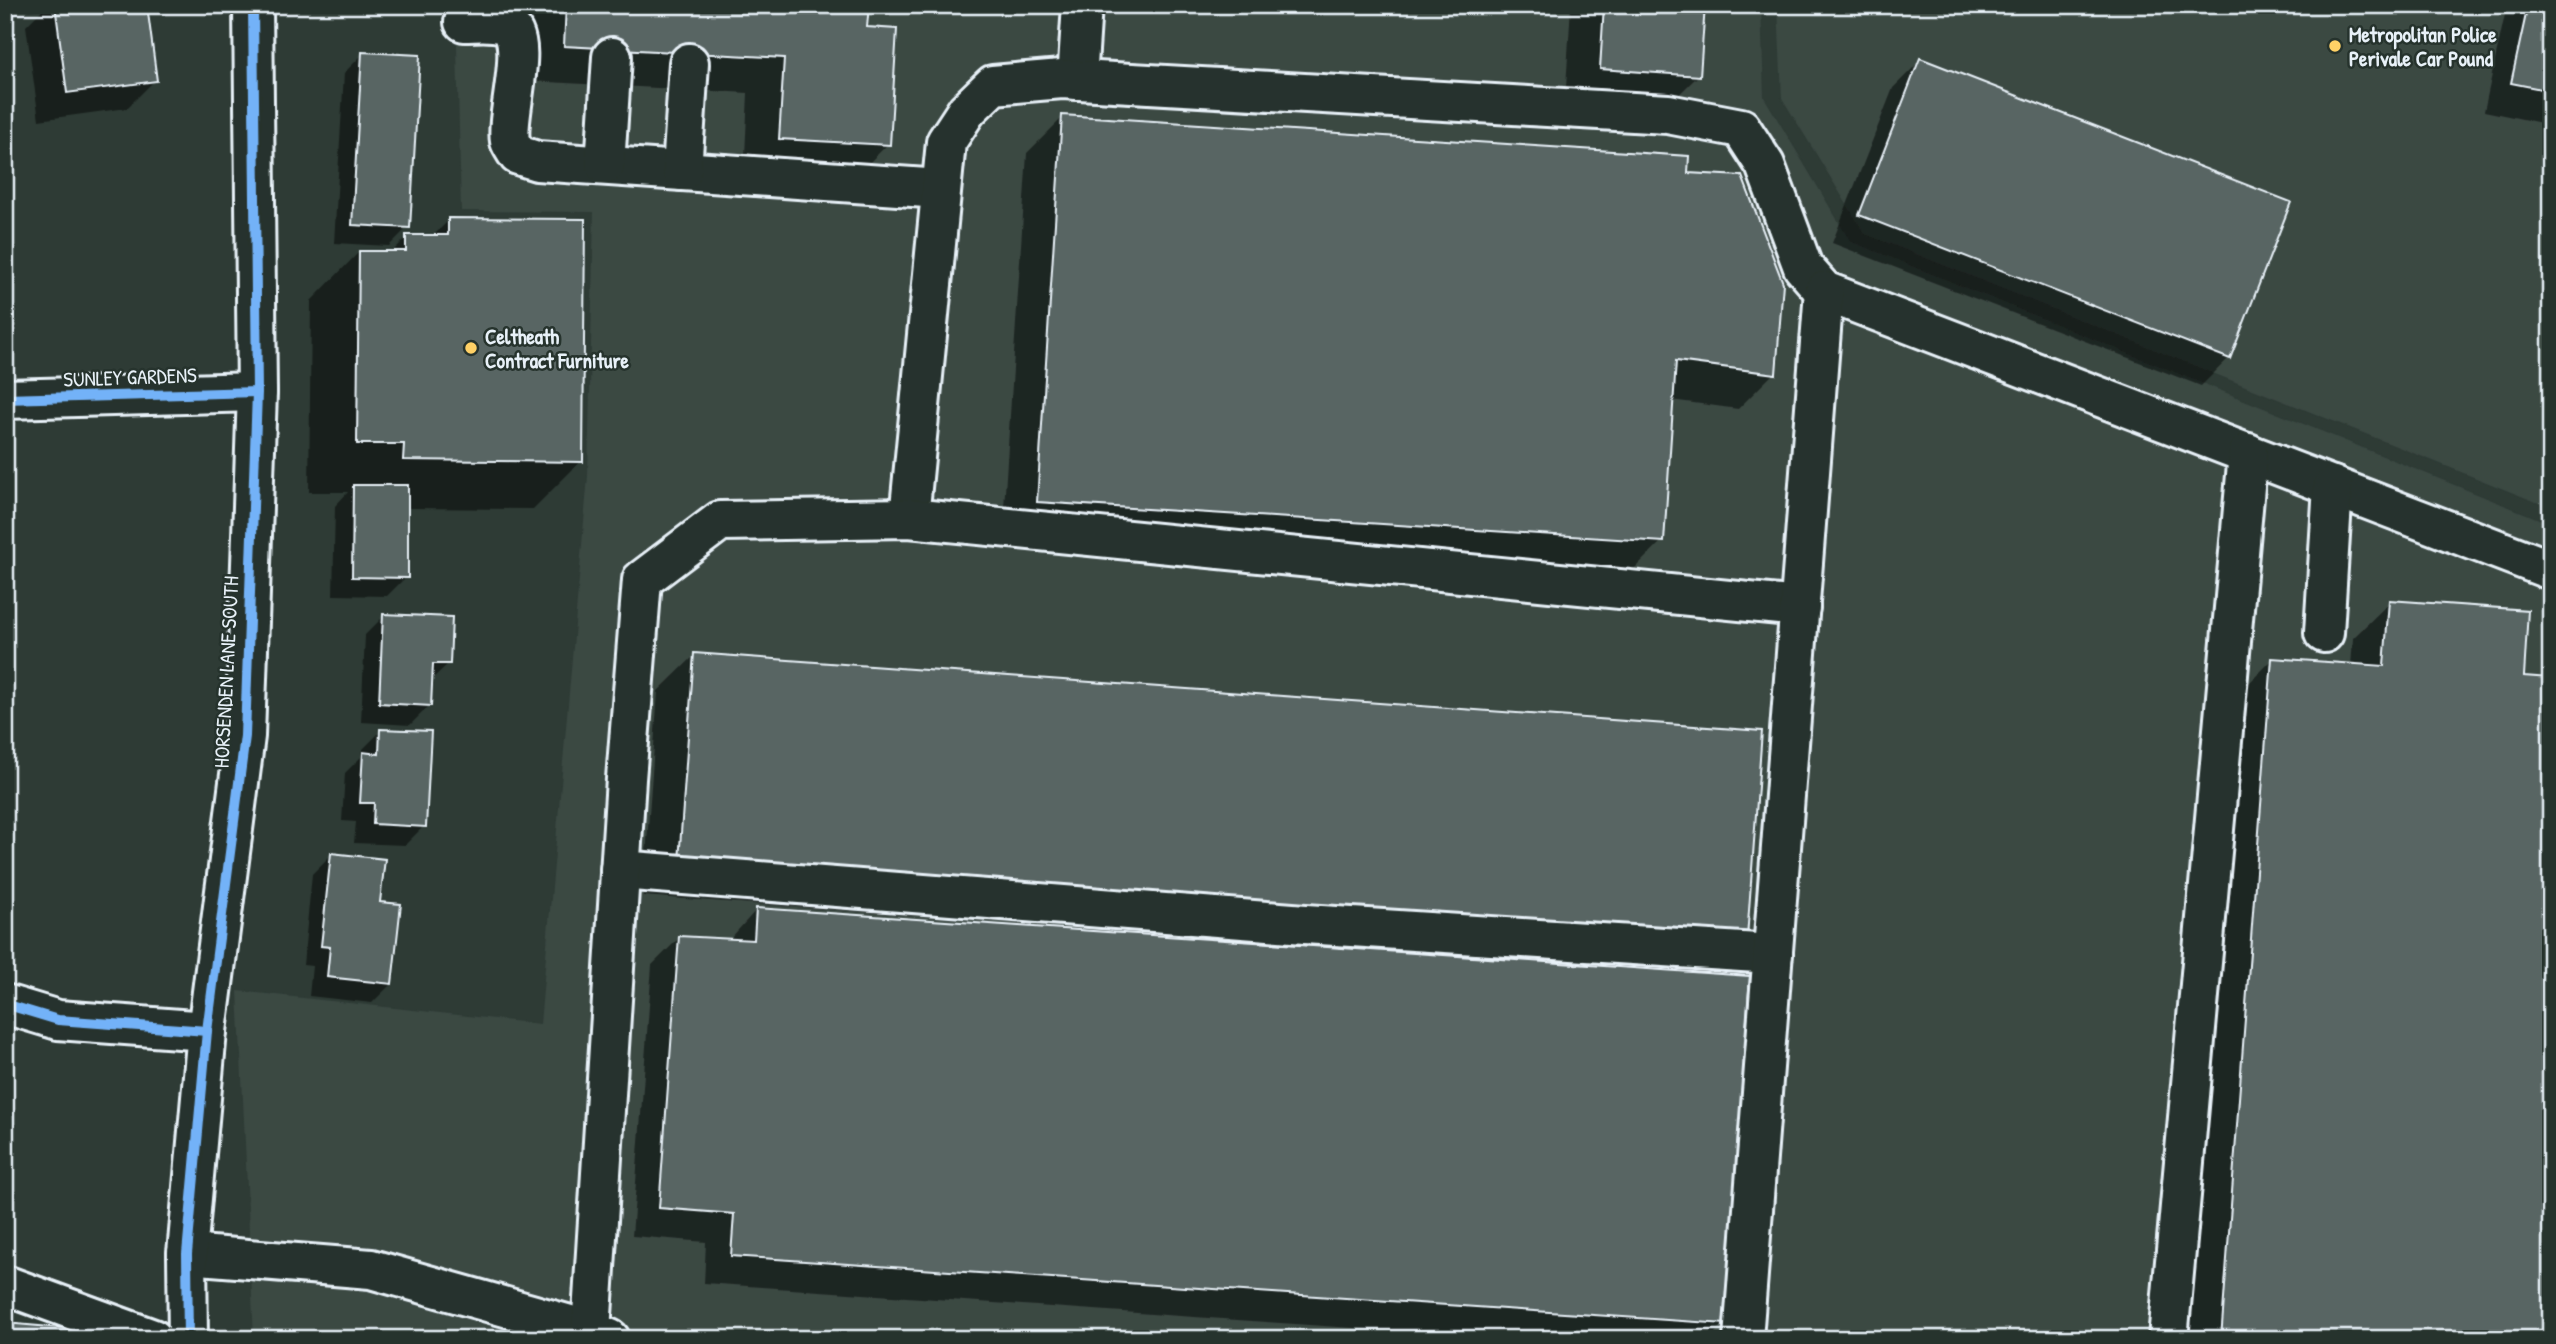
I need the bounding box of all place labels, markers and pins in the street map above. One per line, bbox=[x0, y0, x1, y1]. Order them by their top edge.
place label: Metropolitan Police Perivale Car Pound bbox=[2349, 20, 2497, 73]
marker: Metropolitan Police Perivale Car Pound bbox=[2327, 38, 2343, 54]
place label: Celtheath Contract Furniture bbox=[485, 322, 629, 375]
marker: Celtheath Contract Furniture bbox=[463, 340, 479, 356]

